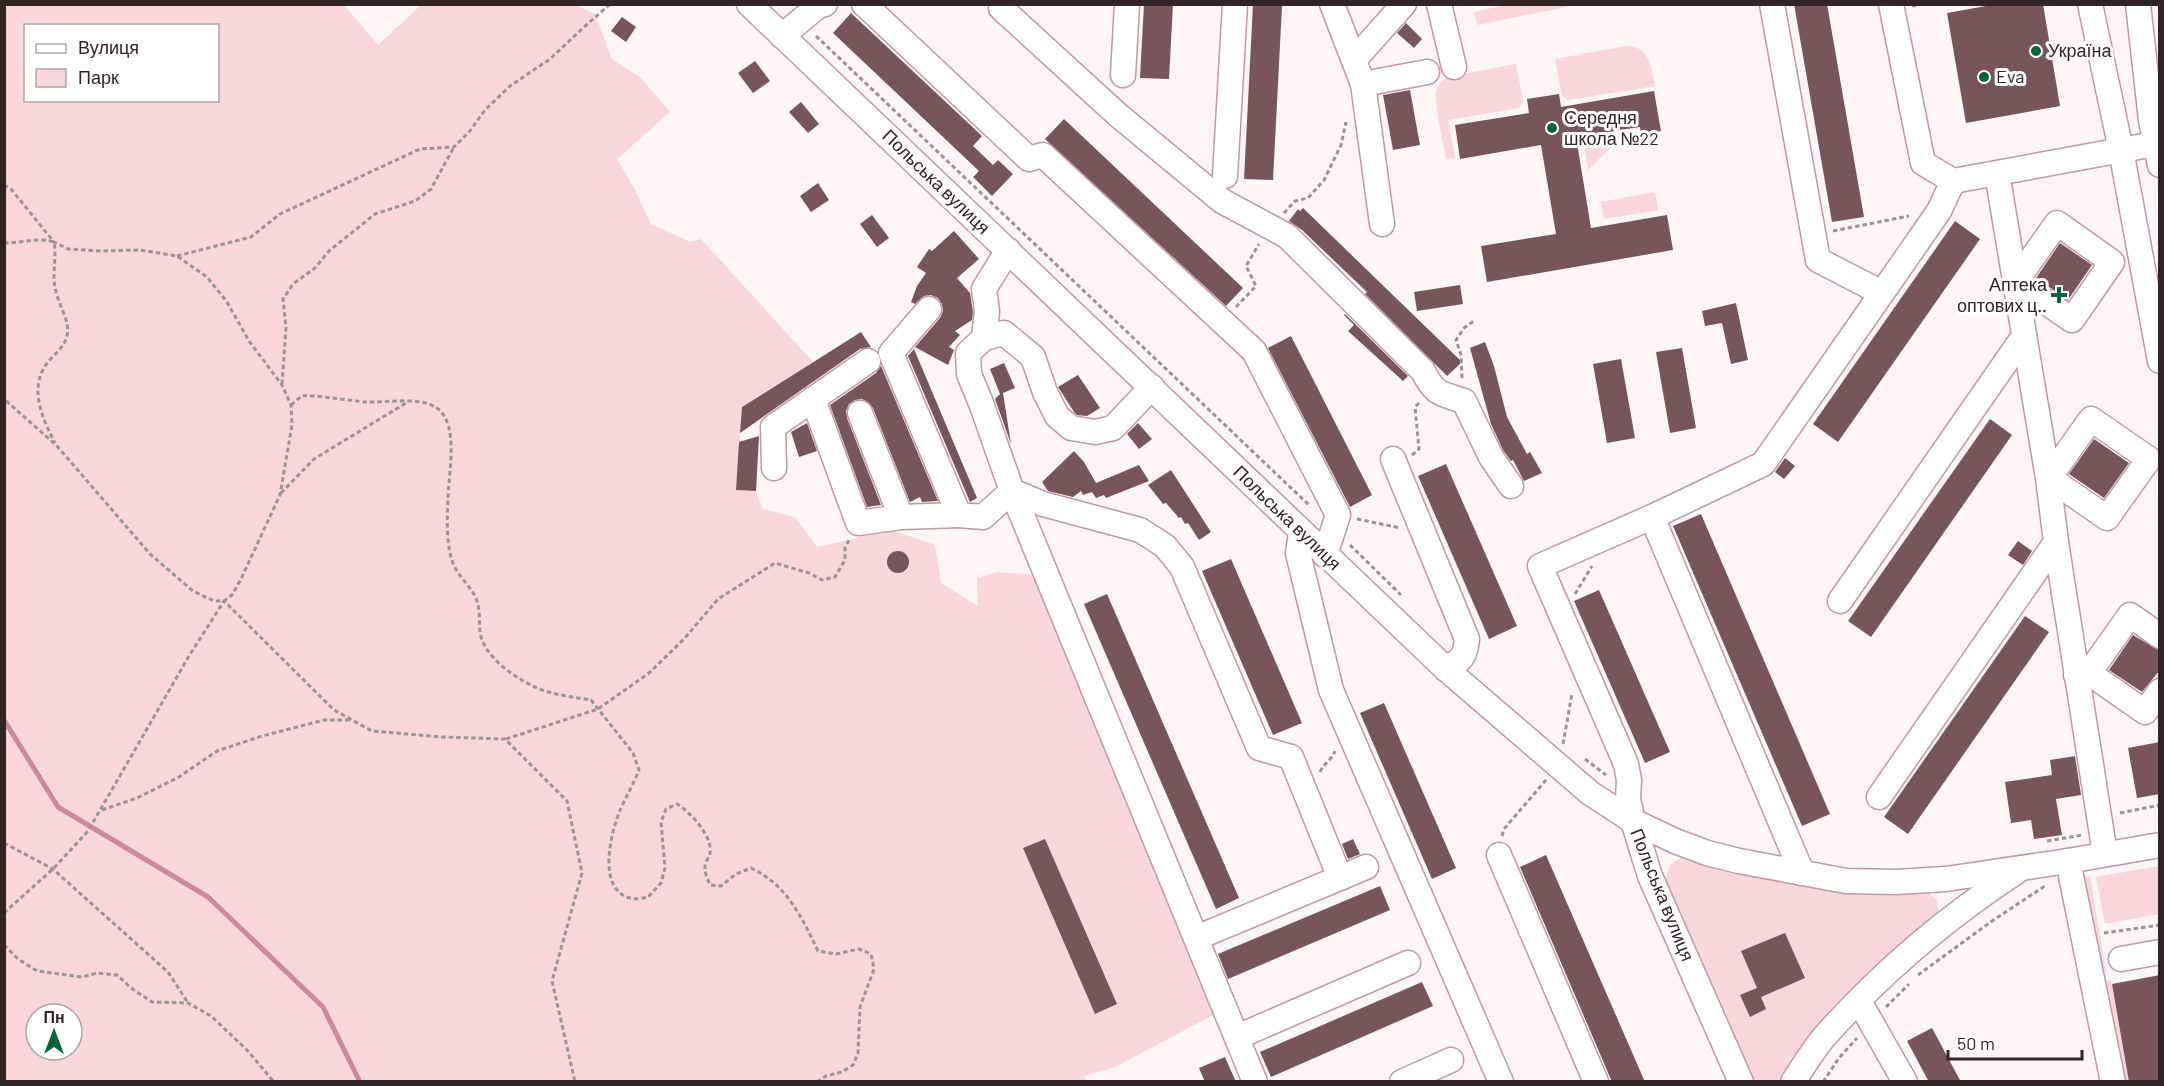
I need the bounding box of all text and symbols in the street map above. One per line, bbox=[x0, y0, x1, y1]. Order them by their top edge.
legend bbox=[24, 24, 219, 102]
text: Вулиця bbox=[78, 36, 139, 58]
place label: Україна bbox=[2048, 39, 2112, 61]
marker: Україна bbox=[2029, 44, 2043, 58]
place label: Eva bbox=[1996, 65, 2024, 87]
text: Парк bbox=[78, 66, 119, 88]
marker: Eva bbox=[1977, 70, 1991, 84]
place label: Середня школа №22 bbox=[1564, 106, 1659, 149]
marker: Середня школа №22 bbox=[1545, 121, 1559, 135]
street label: Польська вулиця bbox=[878, 124, 995, 238]
place label: Аптека оптових ц‥ bbox=[1957, 273, 2048, 316]
marker: Аптека оптових ц‥ bbox=[2052, 288, 2066, 302]
street label: Польська вулиця bbox=[1229, 460, 1346, 574]
street label: Польська вулиця bbox=[1626, 825, 1700, 964]
north arrow bbox=[24, 1002, 84, 1062]
text: Пн bbox=[43, 1007, 65, 1026]
scale bar bbox=[1948, 1023, 2082, 1061]
text: 50 m bbox=[1957, 1032, 1995, 1054]

